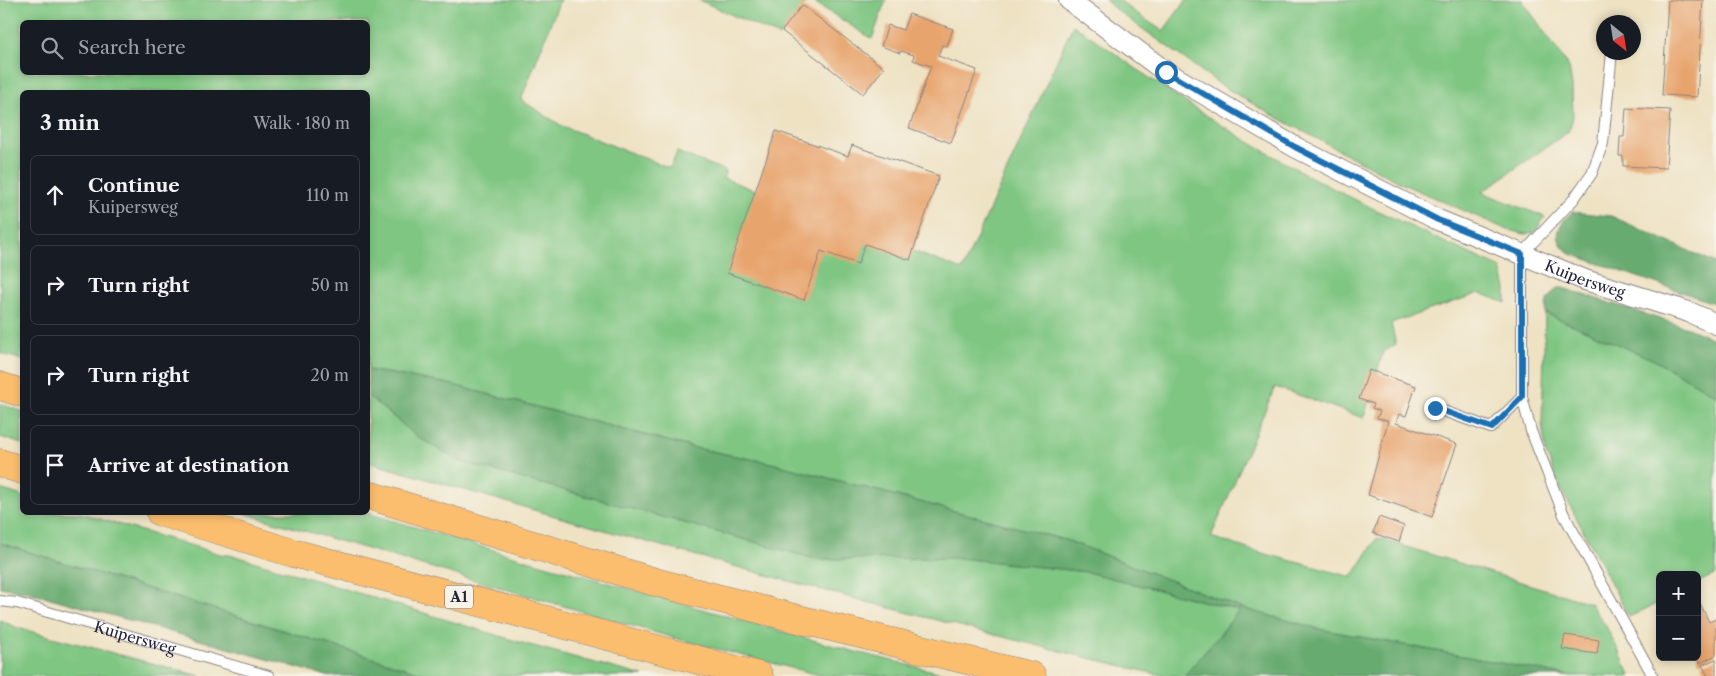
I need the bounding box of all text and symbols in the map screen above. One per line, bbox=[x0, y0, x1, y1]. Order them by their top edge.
north arrow bbox=[1596, 15, 1641, 60]
search box bbox=[20, 20, 370, 75]
icon: search bbox=[38, 34, 66, 62]
text: Search here bbox=[78, 36, 186, 59]
route start bbox=[1155, 61, 1178, 84]
text: 3 min bbox=[40, 110, 100, 135]
text: Walk · 180 m bbox=[253, 113, 350, 133]
text: Continue bbox=[88, 174, 180, 197]
icon: ahead bbox=[41, 181, 69, 209]
text: 110 m bbox=[306, 185, 349, 205]
text: Kuipersweg bbox=[88, 197, 178, 217]
street label: Kuipersweg bbox=[1542, 255, 1628, 301]
icon: right bbox=[41, 271, 69, 299]
text: Turn right bbox=[88, 274, 189, 297]
text: 50 m bbox=[311, 275, 349, 295]
icon: right bbox=[41, 361, 69, 389]
text: Turn right bbox=[88, 364, 189, 387]
text: 20 m bbox=[310, 365, 349, 385]
route end bbox=[1424, 397, 1447, 420]
icon: arrive bbox=[41, 451, 69, 479]
text: Arrive at destination bbox=[88, 454, 289, 477]
map controls bbox=[1656, 571, 1701, 661]
button: + bbox=[1656, 571, 1701, 616]
road number: A1 bbox=[445, 586, 473, 608]
street label: Kuipersweg bbox=[92, 616, 178, 658]
button: − bbox=[1656, 616, 1701, 661]

